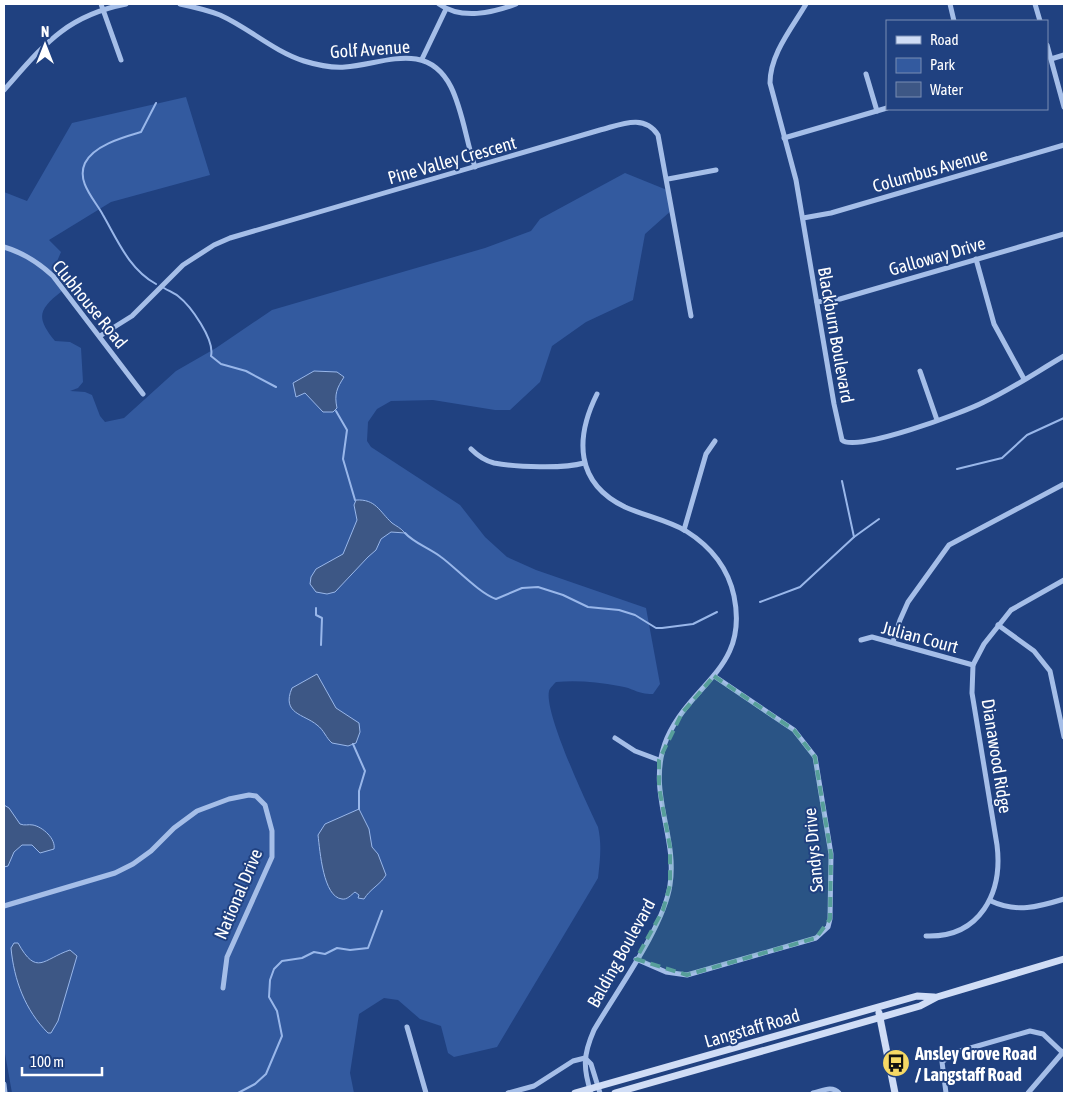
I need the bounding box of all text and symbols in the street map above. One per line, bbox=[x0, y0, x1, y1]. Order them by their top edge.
north arrow bbox=[20, 20, 70, 70]
legend bbox=[886, 20, 1048, 110]
text: N bbox=[41, 24, 49, 40]
text: Road bbox=[930, 31, 959, 48]
street label: Golf Avenue bbox=[329, 36, 411, 62]
text: Park bbox=[930, 56, 955, 73]
text: Water bbox=[930, 81, 963, 98]
street label: Pine Valley Crescent bbox=[385, 132, 519, 188]
street label: Columbus Avenue bbox=[870, 144, 990, 196]
street label: Galloway Drive bbox=[886, 232, 988, 280]
street label: Clubhouse Road bbox=[48, 256, 132, 352]
street label: Blackburn Boulevard bbox=[814, 265, 858, 405]
street label: Julian Court bbox=[879, 617, 961, 657]
street label: Dianawood Ridge bbox=[978, 697, 1016, 815]
street label: Sandys Drive bbox=[799, 807, 827, 893]
street label: National Drive bbox=[210, 846, 266, 942]
street label: Balding Boulevard bbox=[583, 895, 659, 1011]
street label: Langstaff Road bbox=[702, 1004, 802, 1052]
place label: Ansley Grove Road / Langstaff Road bbox=[914, 1043, 1037, 1085]
scale bar bbox=[22, 1044, 102, 1076]
bus stop icon: Ansley Grove Road / Langstaff Road bbox=[881, 1048, 911, 1078]
text: 100 m bbox=[30, 1053, 64, 1070]

